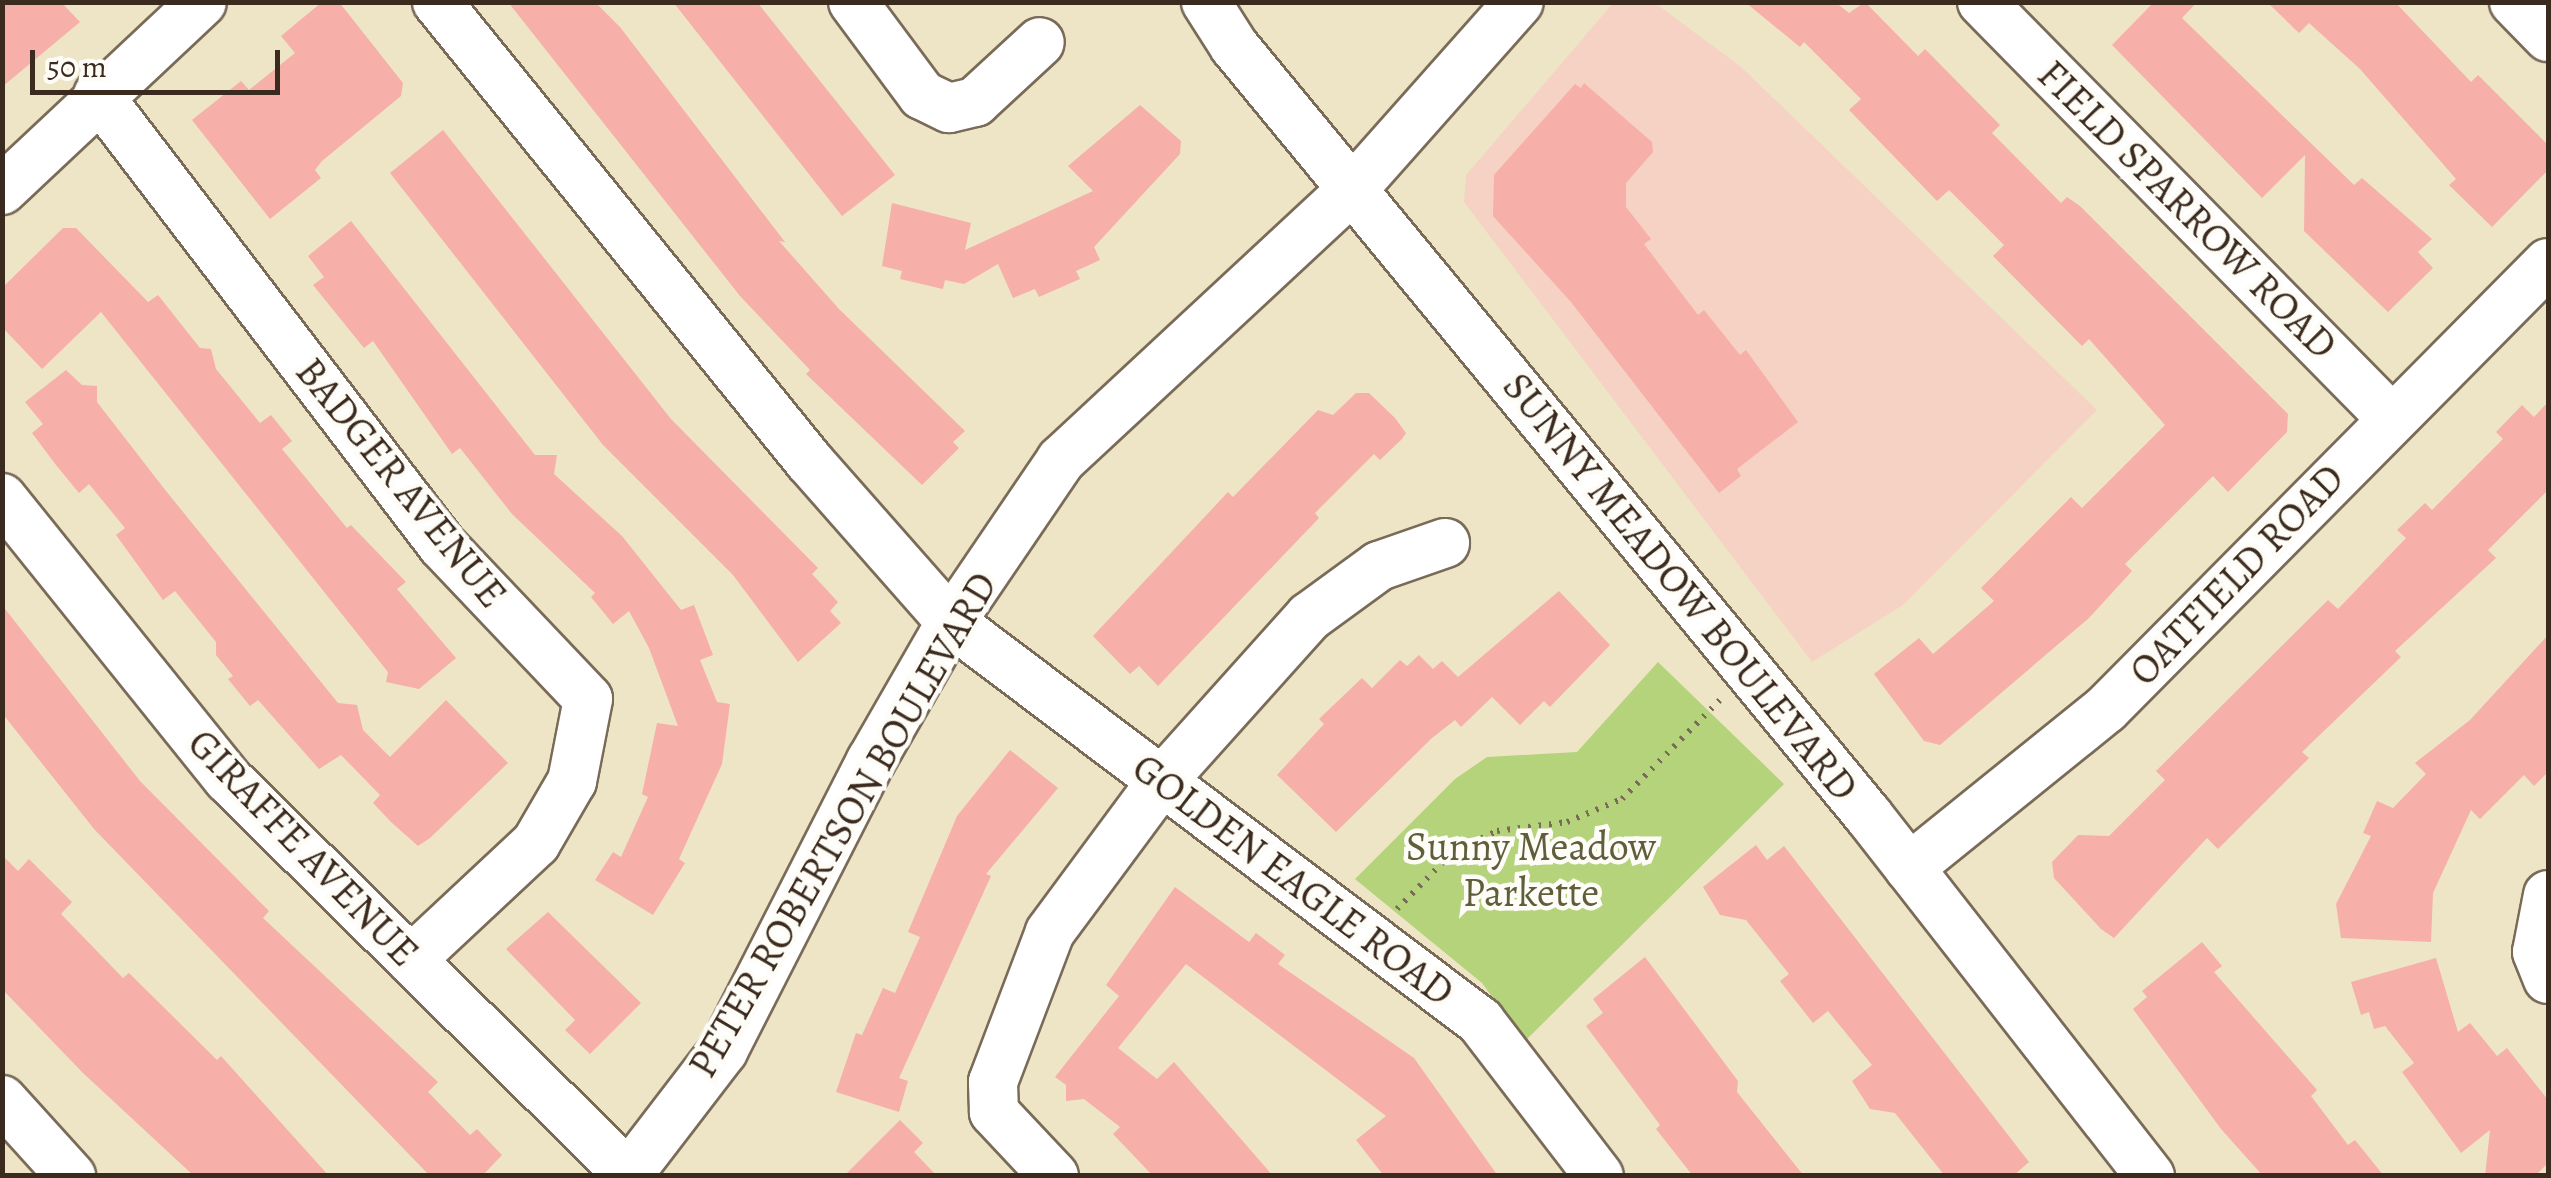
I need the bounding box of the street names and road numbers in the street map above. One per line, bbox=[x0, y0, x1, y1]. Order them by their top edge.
street label: FIELD SPARROW ROAD bbox=[2028, 51, 2346, 369]
street label: BADGER AVENUE bbox=[286, 348, 516, 618]
street label: SUNNY MEADOW BOULEVARD bbox=[1492, 363, 1868, 811]
street label: OATFIELD ROAD bbox=[2120, 455, 2354, 695]
street label: PETER ROBERTSON BOULEVARD bbox=[678, 564, 1008, 1086]
street label: GIRAFFE AVENUE bbox=[178, 720, 428, 976]
street label: GOLDEN EAGLE ROAD bbox=[1123, 744, 1463, 1016]

